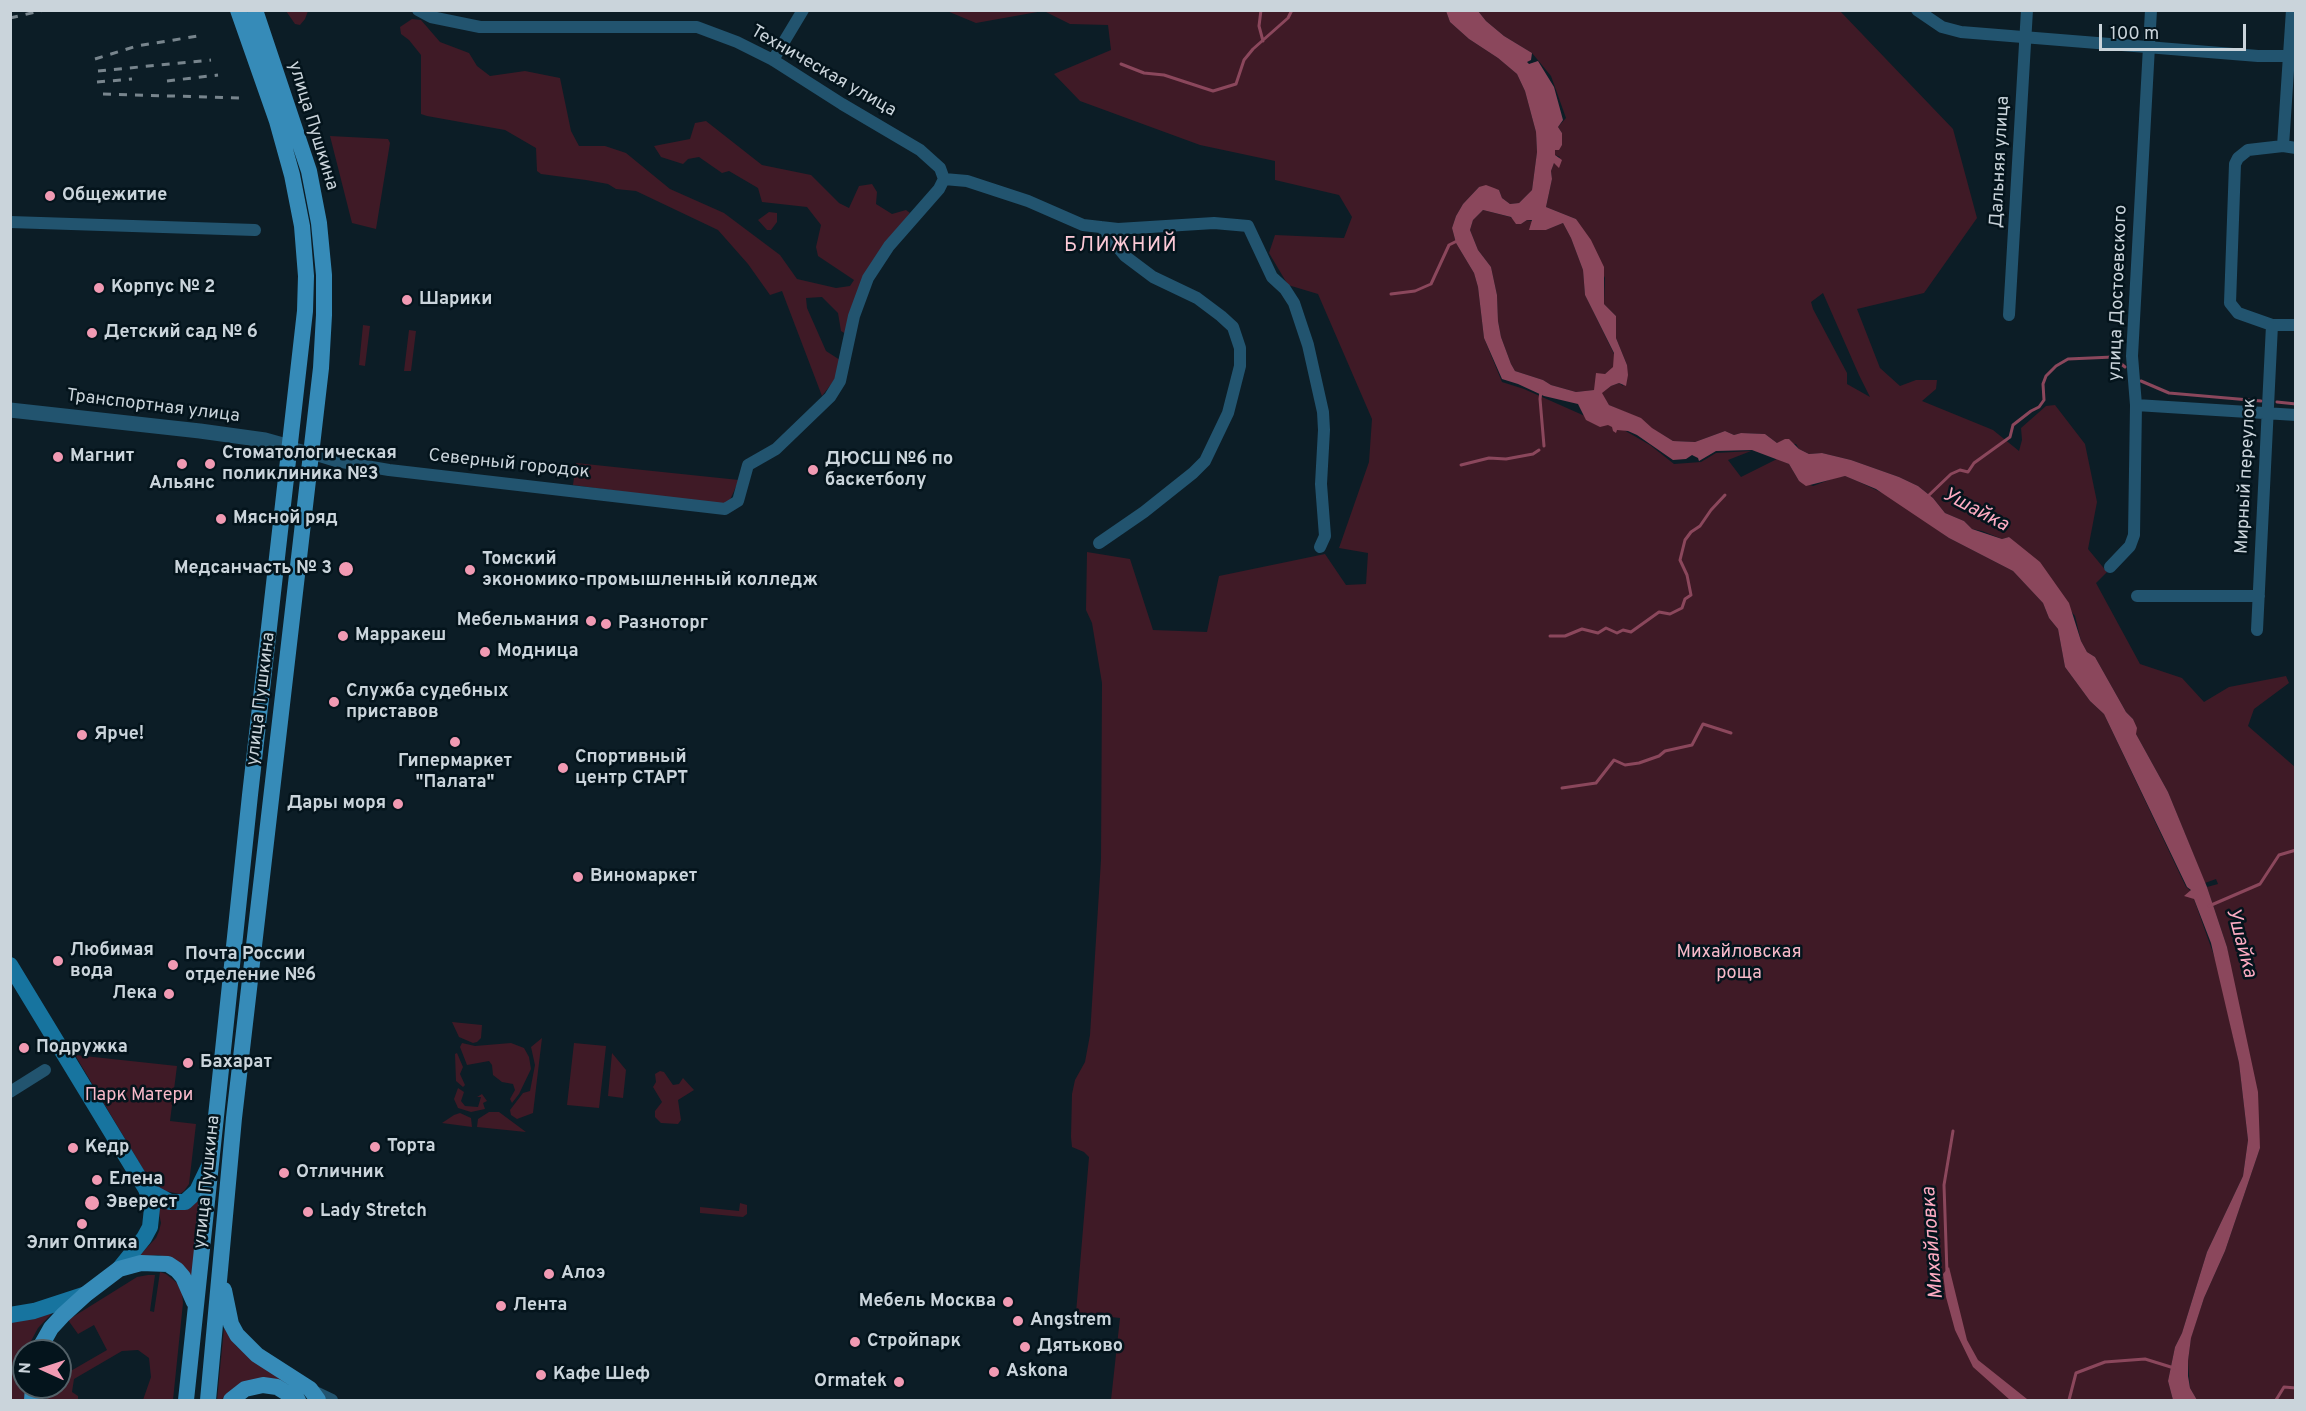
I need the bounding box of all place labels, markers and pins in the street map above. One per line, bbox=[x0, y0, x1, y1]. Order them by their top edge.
place label: Общежитие bbox=[62, 185, 167, 207]
marker: Общежитие bbox=[43, 189, 57, 203]
place label: Корпус № 2 bbox=[111, 277, 215, 299]
marker: Корпус № 2 bbox=[92, 281, 106, 295]
place label: Шарики bbox=[419, 289, 492, 311]
marker: Шарики bbox=[400, 293, 414, 307]
place label: Детский сад № 6 bbox=[104, 322, 258, 344]
marker: Детский сад № 6 bbox=[85, 326, 99, 340]
place label: Стоматологическая поликлиника №3 bbox=[222, 443, 397, 486]
place label: Магнит bbox=[70, 446, 134, 468]
place label: ДЮСШ №6 по баскетболу bbox=[825, 449, 953, 492]
marker: Магнит bbox=[51, 450, 65, 464]
marker: Альянс bbox=[175, 457, 189, 471]
marker: Стоматологическая поликлиника №3 bbox=[203, 457, 217, 471]
marker: ДЮСШ №6 по баскетболу bbox=[806, 463, 820, 477]
place label: Альянс bbox=[149, 473, 215, 495]
place label: Мясной ряд bbox=[233, 508, 338, 530]
marker: Мясной ряд bbox=[214, 512, 228, 526]
place label: Томский экономико-промышленный колледж bbox=[482, 549, 818, 592]
place label: Медсанчасть № 3 bbox=[174, 558, 332, 580]
marker: Медсанчасть № 3 bbox=[337, 560, 355, 578]
marker: Томский экономико-промышленный колледж bbox=[463, 563, 477, 577]
place label: Мебельмания bbox=[457, 610, 579, 632]
place label: Разноторг bbox=[618, 613, 708, 635]
marker: Мебельмания bbox=[584, 614, 598, 628]
marker: Разноторг bbox=[599, 617, 613, 631]
place label: Марракеш bbox=[355, 625, 446, 647]
marker: Марракеш bbox=[336, 629, 350, 643]
place label: Модница bbox=[497, 641, 578, 663]
marker: Модница bbox=[478, 645, 492, 659]
place label: Служба судебных приставов bbox=[346, 681, 509, 724]
marker: Служба судебных приставов bbox=[327, 695, 341, 709]
place label: Ярче! bbox=[94, 724, 144, 746]
marker: Ярче! bbox=[75, 728, 89, 742]
marker: Гипермаркет "Палата" bbox=[448, 735, 462, 749]
place label: Спортивный центр СТАРТ bbox=[575, 747, 688, 789]
place label: Гипермаркет "Палата" bbox=[398, 751, 512, 794]
marker: Спортивный центр СТАРТ bbox=[556, 761, 570, 775]
place label: Дары моря bbox=[287, 793, 386, 815]
marker: Дары моря bbox=[391, 797, 405, 811]
place label: Виномаркет bbox=[590, 866, 697, 888]
marker: Виномаркет bbox=[571, 870, 585, 884]
place label: Любимая вода bbox=[70, 940, 154, 982]
place label: Почта России отделение №6 bbox=[185, 944, 316, 986]
marker: Любимая вода bbox=[51, 954, 65, 968]
marker: Почта России отделение №6 bbox=[166, 958, 180, 972]
place label: Лека bbox=[112, 983, 157, 1005]
marker: Лека bbox=[162, 987, 176, 1001]
place label: Подружка bbox=[36, 1037, 128, 1059]
marker: Подружка bbox=[17, 1041, 31, 1055]
place label: Бахарат bbox=[200, 1052, 272, 1074]
marker: Бахарат bbox=[181, 1056, 195, 1070]
place label: Торта bbox=[387, 1136, 436, 1158]
place label: Кедр bbox=[85, 1137, 130, 1159]
marker: Торта bbox=[368, 1140, 382, 1154]
marker: Кедр bbox=[66, 1141, 80, 1155]
place label: Отличник bbox=[296, 1162, 384, 1184]
marker: Отличник bbox=[277, 1166, 291, 1180]
place label: Елена bbox=[109, 1169, 163, 1191]
marker: Елена bbox=[90, 1173, 104, 1187]
place label: Эверест bbox=[106, 1192, 177, 1214]
marker: Эверест bbox=[83, 1194, 101, 1212]
place label: Lady Stretch bbox=[320, 1201, 427, 1223]
marker: Lady Stretch bbox=[301, 1205, 315, 1219]
marker: Элит Оптика bbox=[75, 1217, 89, 1231]
place label: Элит Оптика bbox=[26, 1233, 138, 1255]
place label: Алоэ bbox=[561, 1263, 605, 1285]
marker: Алоэ bbox=[542, 1267, 556, 1281]
place label: Мебель Москва bbox=[859, 1291, 996, 1313]
place label: Лента bbox=[513, 1295, 567, 1317]
marker: Мебель Москва bbox=[1001, 1295, 1015, 1309]
marker: Лента bbox=[494, 1299, 508, 1313]
place label: Angstrem bbox=[1030, 1310, 1112, 1332]
marker: Angstrem bbox=[1011, 1314, 1025, 1328]
place label: Стройпарк bbox=[867, 1331, 961, 1353]
marker: Стройпарк bbox=[848, 1335, 862, 1349]
place label: Дятьково bbox=[1037, 1336, 1123, 1358]
marker: Дятьково bbox=[1018, 1340, 1032, 1354]
place label: Askona bbox=[1006, 1361, 1068, 1383]
place label: Кафе Шеф bbox=[553, 1364, 650, 1386]
marker: Askona bbox=[987, 1365, 1001, 1379]
marker: Кафе Шеф bbox=[534, 1368, 548, 1382]
place label: Ormatek bbox=[814, 1371, 887, 1393]
marker: Ormatek bbox=[892, 1375, 906, 1389]

